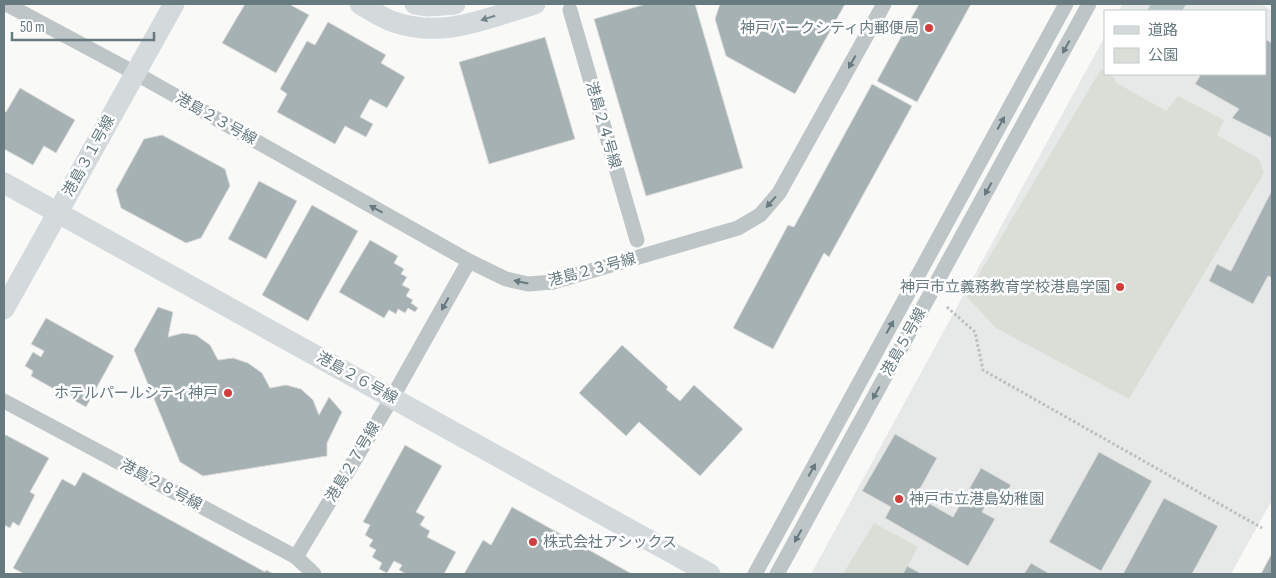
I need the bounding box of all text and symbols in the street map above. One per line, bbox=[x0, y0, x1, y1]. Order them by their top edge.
scale bar bbox=[12, 10, 155, 42]
legend bbox=[1104, 10, 1266, 75]
one-way arrow bbox=[481, 14, 496, 22]
text: 50 m bbox=[20, 18, 45, 37]
place label: 神戸パークシティ内郵便局 bbox=[740, 19, 919, 38]
text: 道路 bbox=[1148, 21, 1178, 40]
marker: 神戸パークシティ内郵便局 bbox=[923, 22, 935, 34]
one-way arrow bbox=[1062, 39, 1070, 54]
text: 公園 bbox=[1148, 46, 1178, 65]
one-way arrow bbox=[848, 54, 856, 69]
street label: 港島２４号線 bbox=[581, 79, 625, 171]
street label: 港島２３号線 bbox=[172, 89, 260, 149]
street label: 港島３１号線 bbox=[59, 112, 119, 200]
one-way arrow bbox=[997, 116, 1005, 130]
one-way arrow bbox=[984, 182, 992, 196]
one-way arrow bbox=[765, 196, 777, 208]
one-way arrow bbox=[369, 205, 384, 213]
street label: 港島２３号線 bbox=[546, 249, 638, 291]
one-way arrow bbox=[513, 278, 528, 286]
place label: 神戸市立義務教育学校港島学園 bbox=[900, 278, 1110, 297]
marker: 神戸市立義務教育学校港島学園 bbox=[1114, 281, 1126, 293]
one-way arrow bbox=[441, 296, 449, 311]
street label: 港島５号線 bbox=[878, 305, 930, 379]
one-way arrow bbox=[886, 320, 894, 335]
street label: 港島２６号線 bbox=[313, 348, 401, 408]
place label: ホテルパールシティ神戸 bbox=[54, 384, 218, 403]
one-way arrow bbox=[872, 386, 881, 400]
marker: ホテルパールシティ神戸 bbox=[222, 387, 234, 399]
street label: 港島２７号線 bbox=[322, 419, 384, 505]
street label: 港島２８号線 bbox=[117, 455, 205, 515]
one-way arrow bbox=[808, 463, 816, 477]
place label: 神戸市立港島幼稚園 bbox=[909, 490, 1044, 509]
marker: 神戸市立港島幼稚園 bbox=[893, 493, 905, 505]
one-way arrow bbox=[794, 529, 803, 542]
place label: 株式会社アシックス bbox=[543, 533, 677, 552]
marker: 株式会社アシックス bbox=[527, 536, 539, 548]

